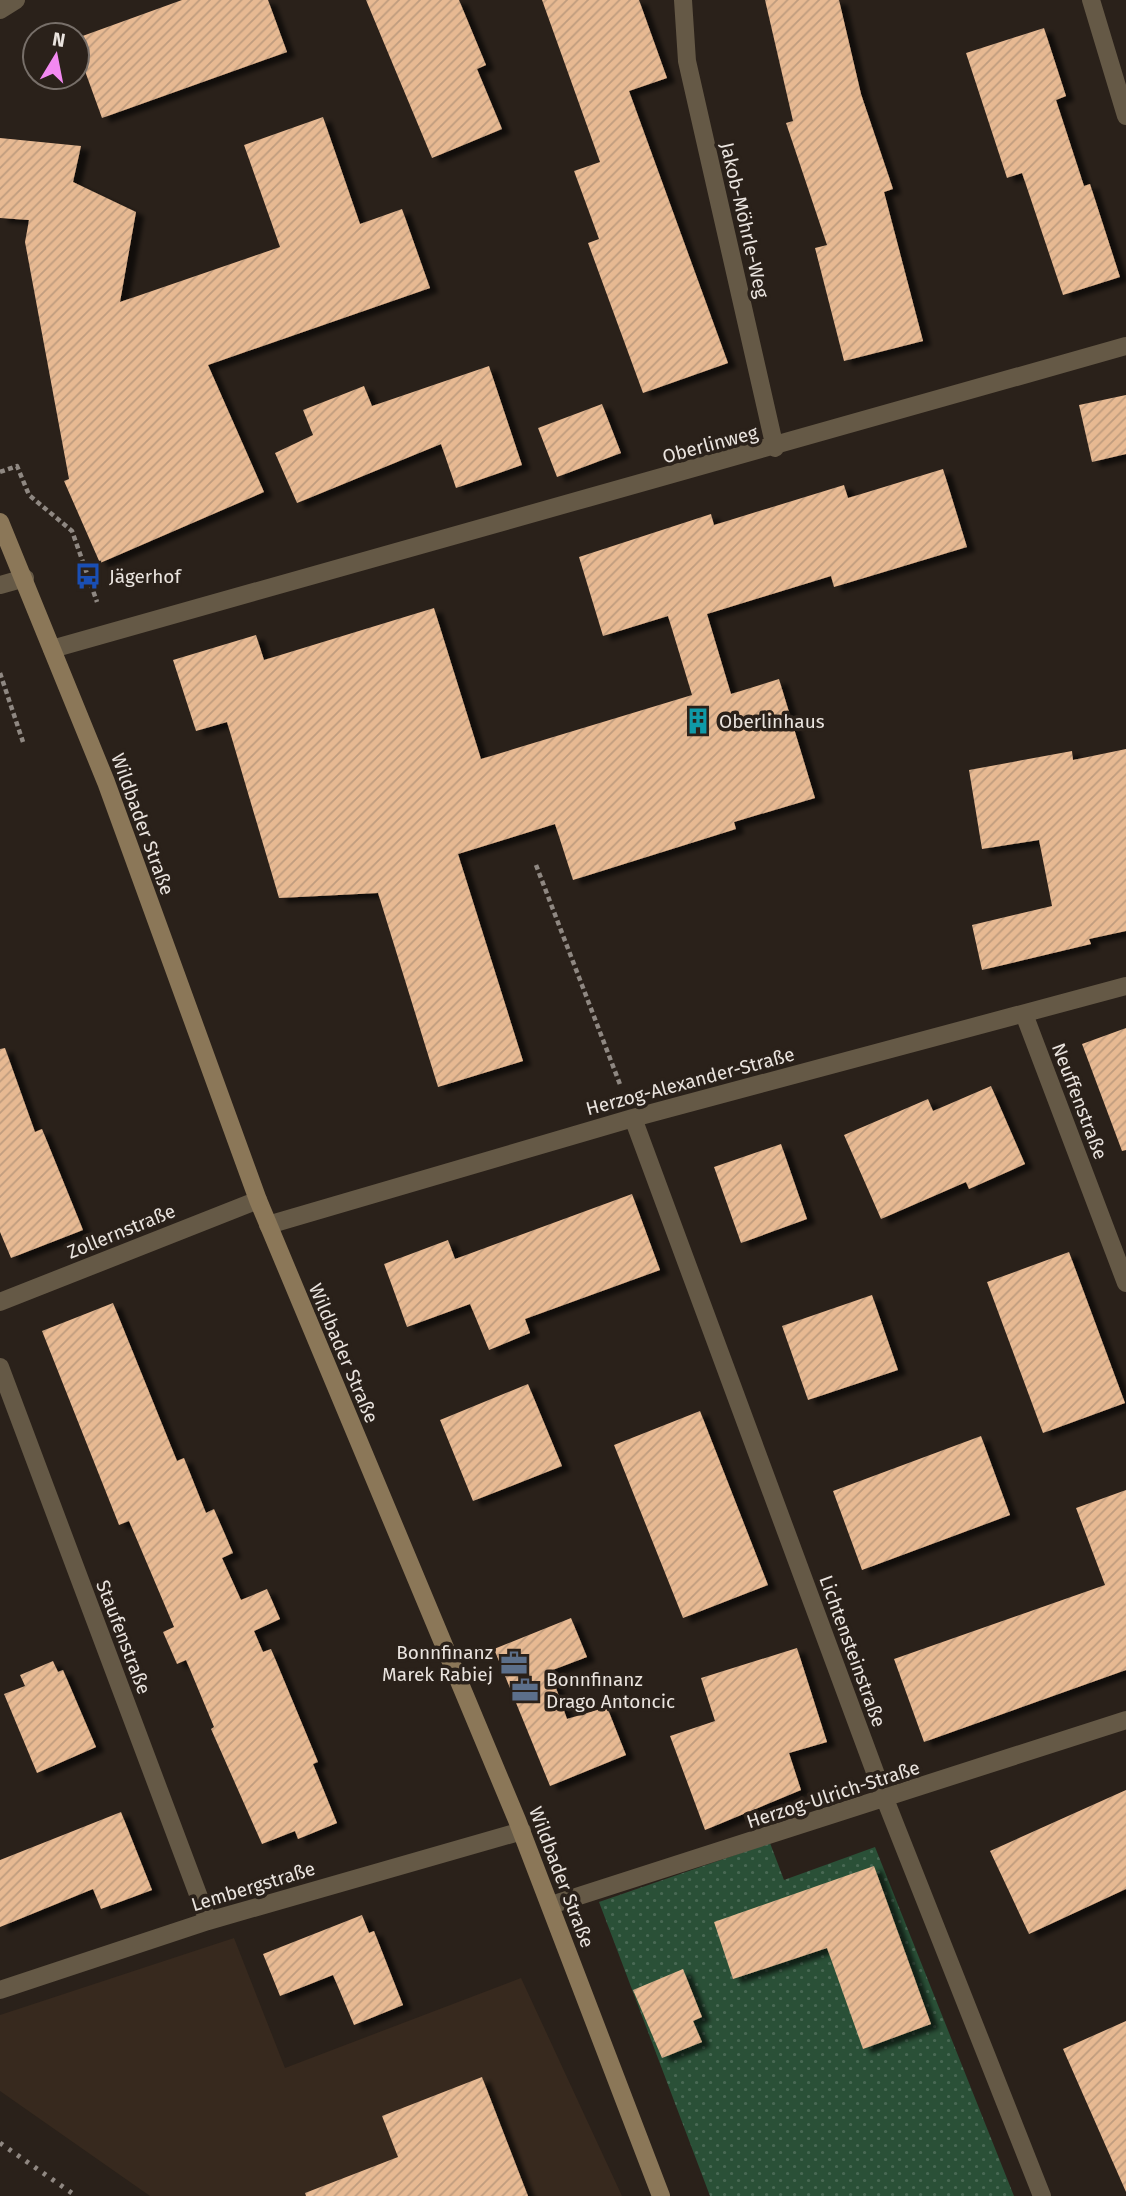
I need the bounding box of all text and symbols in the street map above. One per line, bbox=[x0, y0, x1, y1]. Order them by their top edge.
north arrow bbox=[21, 21, 91, 91]
text: N bbox=[51, 27, 67, 52]
street label: Jakob-Möhrle-Weg bbox=[715, 140, 774, 300]
street label: Oberlinweg bbox=[660, 421, 761, 468]
bus stop icon: Jägerhof bbox=[73, 561, 103, 591]
place label: Jägerhof bbox=[109, 565, 182, 588]
building icon: Oberlinhaus bbox=[683, 706, 713, 736]
place label: Oberlinhaus bbox=[719, 710, 825, 733]
street label: Wildbader Straße bbox=[106, 750, 179, 898]
street label: Neuffenstraße bbox=[1047, 1040, 1112, 1163]
street label: Herzog-Alexander-Straße bbox=[583, 1043, 797, 1120]
street label: Zollernstraße bbox=[64, 1199, 179, 1264]
street label: Wildbader Straße bbox=[304, 1280, 383, 1426]
street label: Lichtensteinstraße bbox=[814, 1572, 891, 1730]
street label: Staufenstraße bbox=[91, 1577, 156, 1698]
place label: Bonnfinanz Marek Rabiej bbox=[382, 1641, 493, 1686]
office icon: Bonnfinanz Marek Rabiej bbox=[499, 1648, 529, 1678]
place label: Bonnfinanz Drago Antoncic bbox=[546, 1668, 675, 1713]
office icon: Bonnfinanz Drago Antoncic bbox=[510, 1675, 540, 1705]
street label: Herzog-Ulrich-Straße bbox=[744, 1756, 923, 1833]
street label: Wildbader Straße bbox=[524, 1803, 599, 1951]
street label: Lembergstraße bbox=[188, 1857, 318, 1916]

